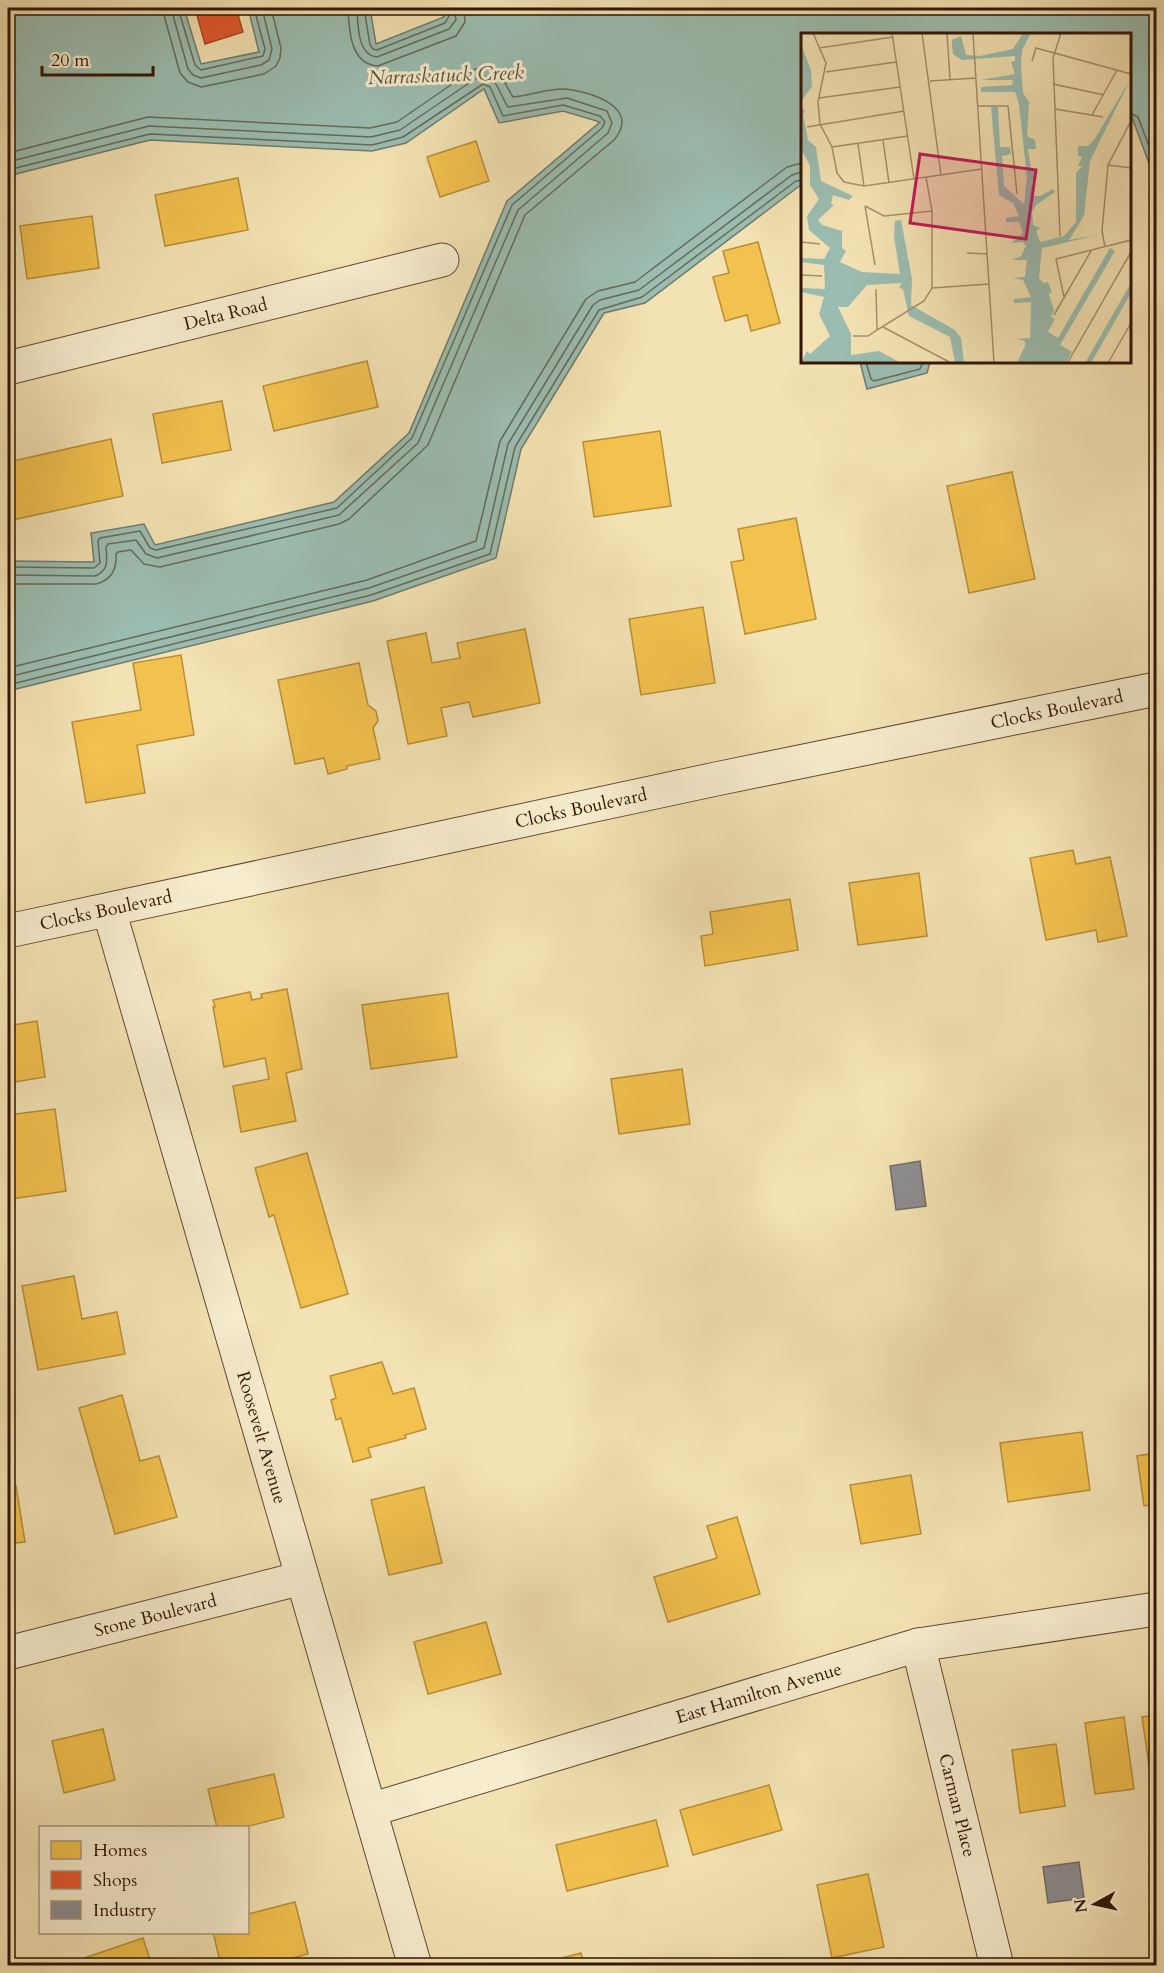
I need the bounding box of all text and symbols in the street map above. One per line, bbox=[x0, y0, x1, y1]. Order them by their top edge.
inset map bbox=[801, 33, 1131, 363]
scale bar bbox=[42, 39, 153, 77]
text: 20 m bbox=[51, 48, 90, 73]
water label: Narraskatuck Creek bbox=[368, 59, 525, 91]
street label: Delta Road bbox=[181, 291, 270, 336]
street label: Clocks Boulevard bbox=[988, 683, 1126, 735]
street label: Clocks Boulevard bbox=[513, 782, 650, 834]
street label: Clocks Boulevard bbox=[37, 884, 175, 936]
street label: Roosevelt Avenue bbox=[231, 1368, 293, 1507]
street label: Stone Boulevard bbox=[91, 1588, 220, 1643]
street label: East Hamilton Avenue bbox=[673, 1656, 845, 1730]
street label: Carman Place bbox=[933, 1751, 982, 1860]
legend bbox=[39, 1826, 249, 1934]
text: Homes bbox=[93, 1838, 147, 1863]
text: Shops bbox=[93, 1868, 137, 1893]
north arrow bbox=[1065, 1874, 1125, 1934]
text: N bbox=[1069, 1897, 1093, 1914]
text: Industry bbox=[93, 1898, 157, 1923]

